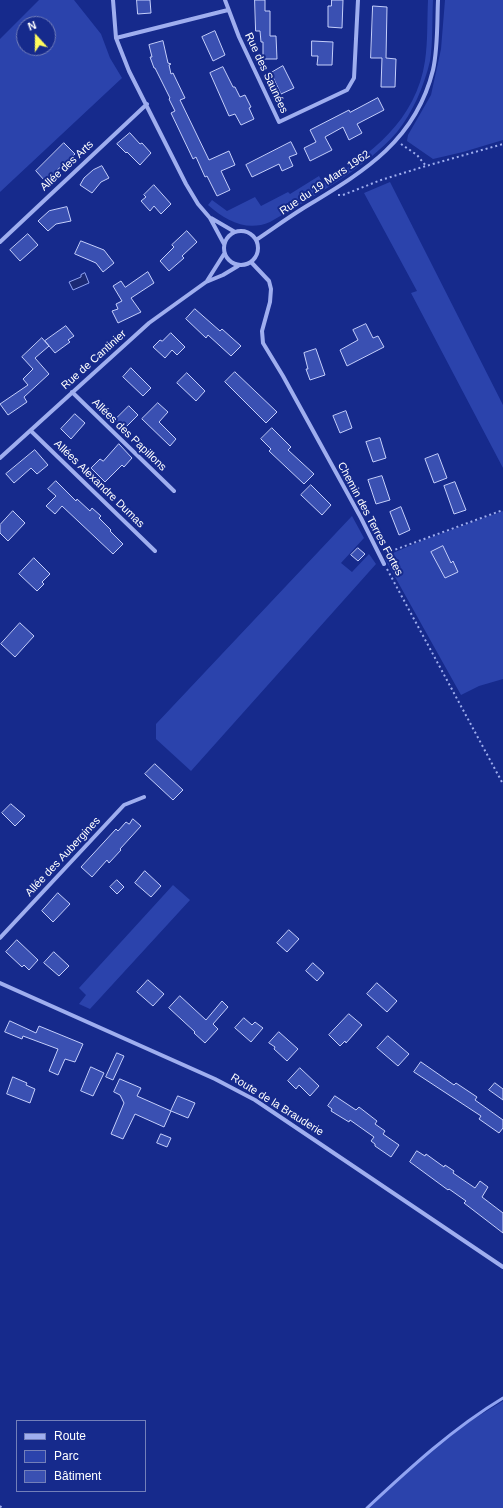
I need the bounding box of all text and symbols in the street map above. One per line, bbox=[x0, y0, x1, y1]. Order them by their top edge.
north arrow bbox=[16, 16, 56, 56]
text: N bbox=[26, 19, 38, 33]
street label: Rue des Saunées bbox=[242, 31, 290, 115]
street label: Allée des Arts bbox=[38, 138, 96, 194]
street label: Rue du 19 Mars 1962 bbox=[277, 148, 373, 218]
street label: Rue de Cantinier bbox=[59, 327, 129, 393]
street label: Allées des Papillons bbox=[89, 396, 169, 474]
street label: Allées Alexandre Dumas bbox=[51, 437, 147, 531]
street label: Chemin des Terres Fortes bbox=[334, 460, 406, 578]
street label: Allée des Aubergines bbox=[23, 814, 103, 900]
street label: Route de la Brauderie bbox=[228, 1071, 326, 1139]
legend bbox=[16, 1420, 146, 1492]
text: Route bbox=[54, 1429, 86, 1443]
text: Parc bbox=[54, 1449, 79, 1463]
text: Bâtiment bbox=[54, 1469, 101, 1483]

